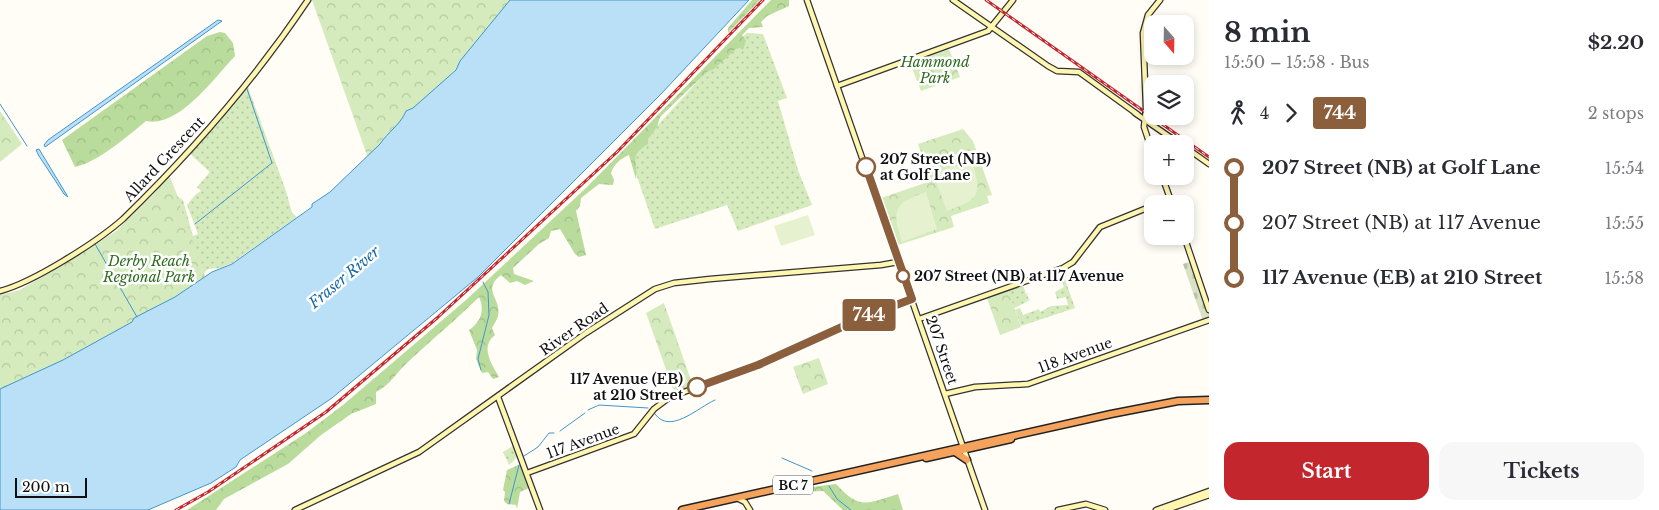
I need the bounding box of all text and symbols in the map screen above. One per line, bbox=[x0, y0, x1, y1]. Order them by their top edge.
north arrow bbox=[1144, 15, 1194, 65]
map controls bbox=[1144, 15, 1194, 245]
text: 8 min bbox=[1224, 15, 1311, 50]
text: $2.20 bbox=[1588, 31, 1644, 54]
text: 15:50 – 15:58 · Bus bbox=[1224, 52, 1370, 72]
park label: Hammond Park bbox=[899, 53, 970, 87]
button: layers bbox=[1144, 75, 1194, 125]
icon: walk bbox=[1224, 99, 1252, 127]
icon: forward bbox=[1277, 99, 1305, 127]
text: 744 bbox=[1323, 102, 1356, 124]
text: 4 bbox=[1260, 103, 1269, 123]
text: 2 stops bbox=[1588, 103, 1644, 123]
street label: Allard Crescent bbox=[119, 112, 209, 206]
button: + bbox=[1144, 135, 1194, 185]
place label: 207 Street (NB) at Golf Lane bbox=[880, 150, 991, 184]
text: 207 Street (NB) at Golf Lane bbox=[1262, 156, 1541, 179]
marker: 207 Street (NB) at Golf Lane bbox=[856, 157, 876, 177]
text: 15:54 bbox=[1605, 158, 1644, 178]
button: − bbox=[1144, 195, 1194, 245]
text: 207 Street (NB) at 117 Avenue bbox=[1262, 211, 1541, 234]
text: 15:55 bbox=[1605, 213, 1644, 233]
water label: Fraser River bbox=[304, 241, 384, 313]
park label: Derby Reach Regional Park bbox=[102, 252, 195, 286]
text: 117 Avenue (EB) at 210 Street bbox=[1262, 266, 1542, 289]
place label: 207 Street (NB) at 117 Avenue bbox=[914, 267, 1124, 285]
text: 15:58 bbox=[1604, 268, 1644, 288]
marker: 207 Street (NB) at 117 Avenue bbox=[896, 269, 910, 283]
street label: River Road bbox=[536, 298, 612, 359]
line badge: 744 bbox=[840, 299, 898, 331]
text: 744 bbox=[853, 304, 885, 326]
street label: 207 Street bbox=[922, 313, 962, 388]
street label: 118 Avenue bbox=[1035, 333, 1115, 377]
place label: 117 Avenue (EB) at 210 Street bbox=[570, 370, 684, 404]
marker: 117 Avenue (EB) at 210 Street bbox=[687, 377, 707, 397]
street label: 117 Avenue bbox=[544, 419, 622, 463]
button: Start bbox=[1224, 442, 1429, 500]
button: Tickets bbox=[1439, 442, 1644, 500]
scale bar bbox=[15, 475, 88, 498]
road number: BC 7 bbox=[773, 476, 813, 494]
text: 200 m bbox=[22, 478, 70, 496]

